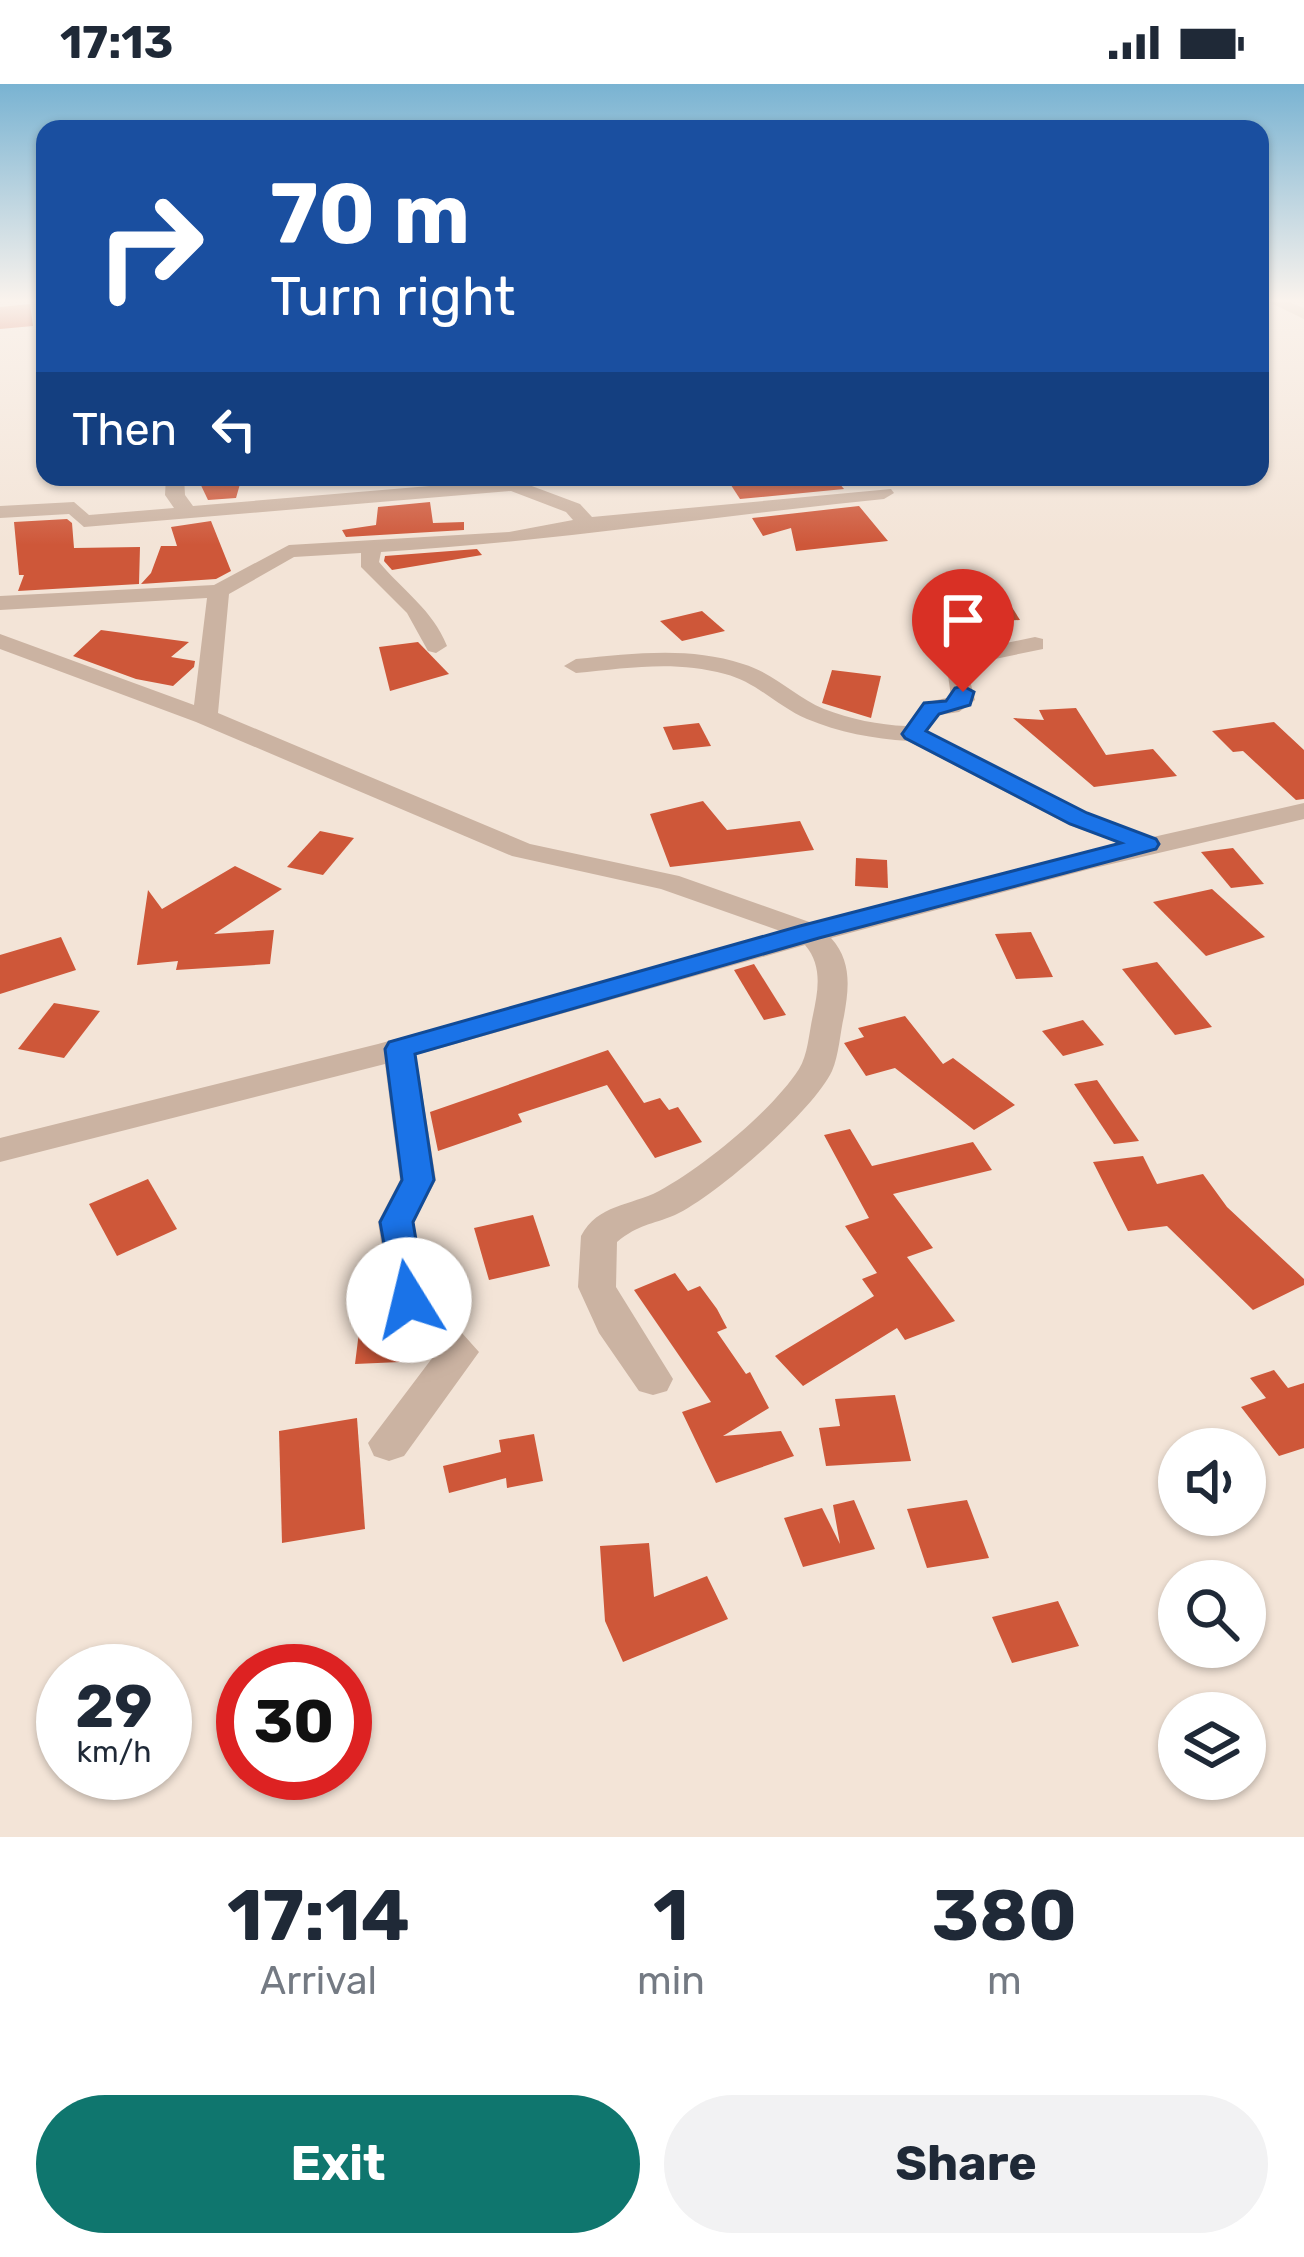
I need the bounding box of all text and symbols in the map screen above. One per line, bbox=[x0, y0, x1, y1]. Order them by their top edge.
text: 17:13 bbox=[60, 16, 173, 69]
text: 70 m bbox=[270, 164, 470, 264]
icon: right bbox=[72, 168, 228, 324]
text: Turn right bbox=[270, 265, 515, 329]
icon: left bbox=[201, 396, 267, 462]
text: Then bbox=[72, 403, 177, 456]
pin bbox=[912, 569, 1014, 692]
icon: arrive bbox=[930, 587, 996, 653]
position arrow bbox=[346, 1237, 472, 1363]
map controls bbox=[1158, 1428, 1266, 1800]
button: sound bbox=[1158, 1428, 1266, 1536]
button: search bbox=[1158, 1560, 1266, 1668]
speed limit sign: 30 bbox=[216, 1644, 372, 1800]
text: 29 bbox=[75, 1671, 153, 1742]
button: layers bbox=[1158, 1692, 1266, 1800]
text: km/h bbox=[77, 1734, 151, 1770]
text: 17:14 bbox=[227, 1873, 410, 1958]
text: 1 bbox=[653, 1873, 689, 1958]
text: 380 bbox=[932, 1873, 1077, 1958]
text: Arrival bbox=[260, 1958, 377, 2004]
text: min bbox=[637, 1958, 705, 2004]
text: m bbox=[987, 1958, 1022, 2004]
button: Exit bbox=[36, 2095, 640, 2233]
button: Share bbox=[664, 2095, 1268, 2233]

